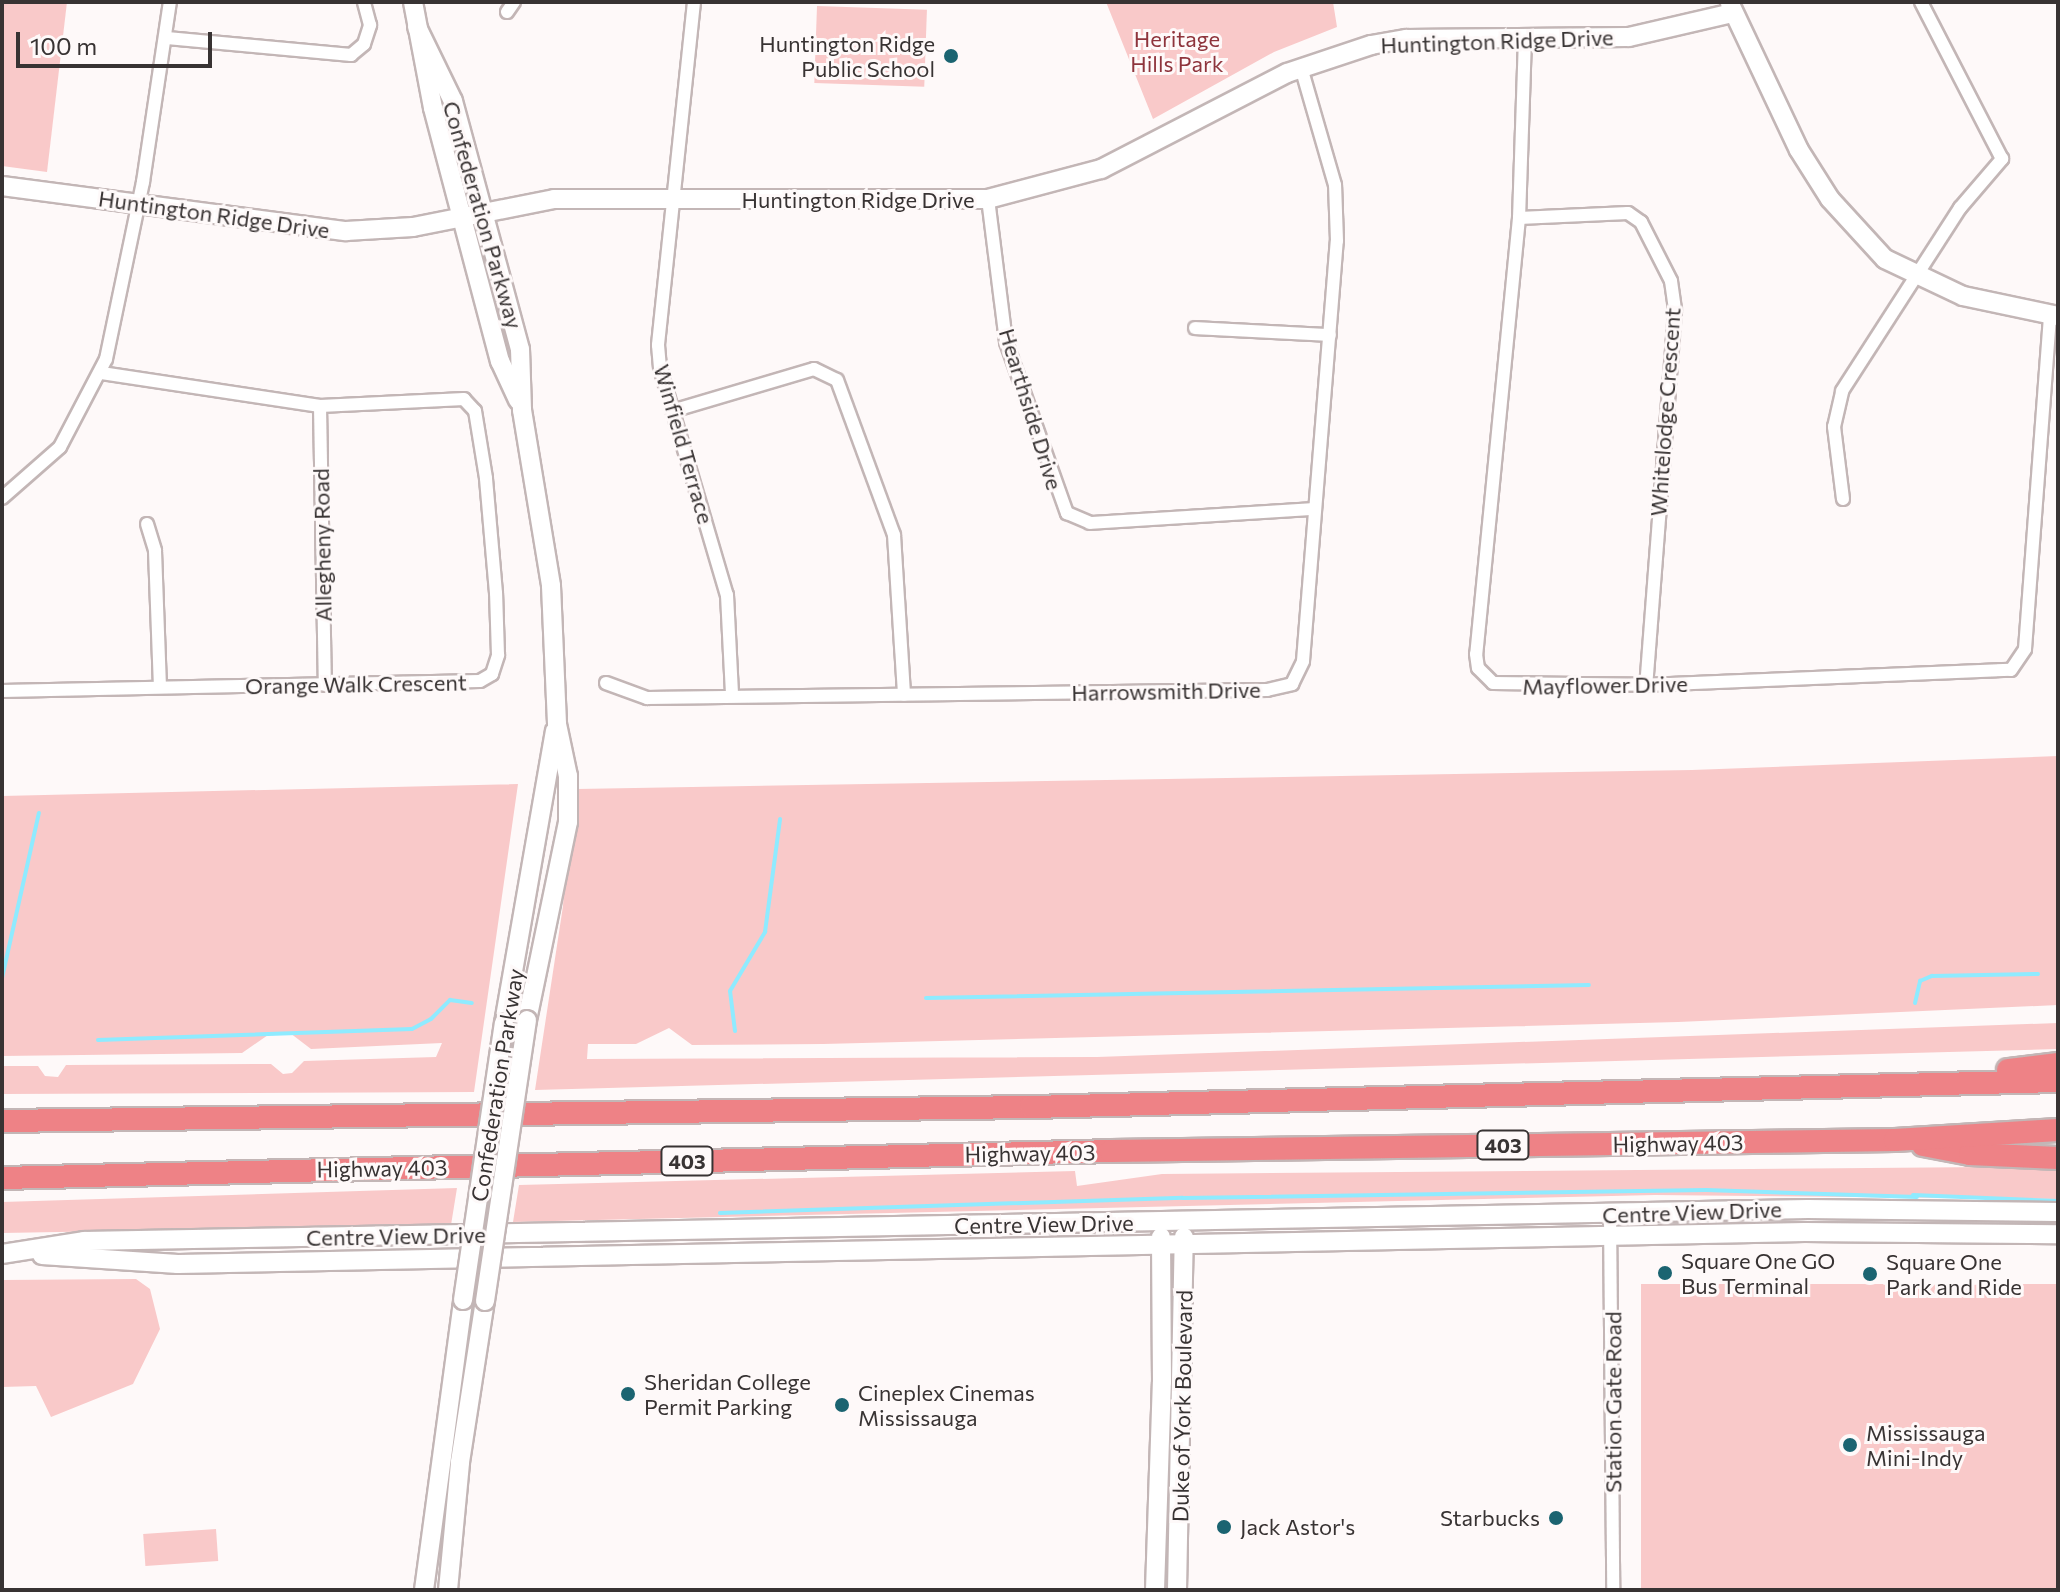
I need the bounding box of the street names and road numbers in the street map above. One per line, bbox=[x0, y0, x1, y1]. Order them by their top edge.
street label: Huntington Ridge Drive bbox=[1380, 24, 1614, 58]
street label: Confederation Parkway bbox=[438, 98, 528, 332]
street label: Huntington Ridge Drive bbox=[97, 185, 331, 243]
street label: Huntington Ridge Drive bbox=[741, 187, 975, 213]
street label: Whitelodge Crescent bbox=[1645, 307, 1685, 517]
street label: Hearthside Drive bbox=[994, 325, 1068, 493]
street label: Winfield Terrace bbox=[649, 361, 719, 527]
street label: Allegheny Road bbox=[307, 468, 337, 622]
street label: Orange Walk Crescent bbox=[245, 669, 467, 699]
street label: Mayflower Drive bbox=[1522, 670, 1688, 700]
street label: Harrowsmith Drive bbox=[1071, 676, 1261, 706]
street label: Confederation Parkway bbox=[466, 967, 528, 1203]
road number: 403 bbox=[1475, 1129, 1531, 1161]
street label: Highway 403 bbox=[1612, 1129, 1744, 1157]
street label: Highway 403 bbox=[964, 1139, 1096, 1167]
road number: 403 bbox=[659, 1145, 715, 1177]
street label: Highway 403 bbox=[316, 1154, 448, 1182]
street label: Centre View Drive bbox=[1602, 1196, 1782, 1228]
street label: Centre View Drive bbox=[954, 1209, 1134, 1239]
street label: Centre View Drive bbox=[306, 1221, 486, 1251]
street label: Duke of York Boulevard bbox=[1167, 1290, 1197, 1522]
street label: Station Gate Road bbox=[1600, 1311, 1626, 1493]

